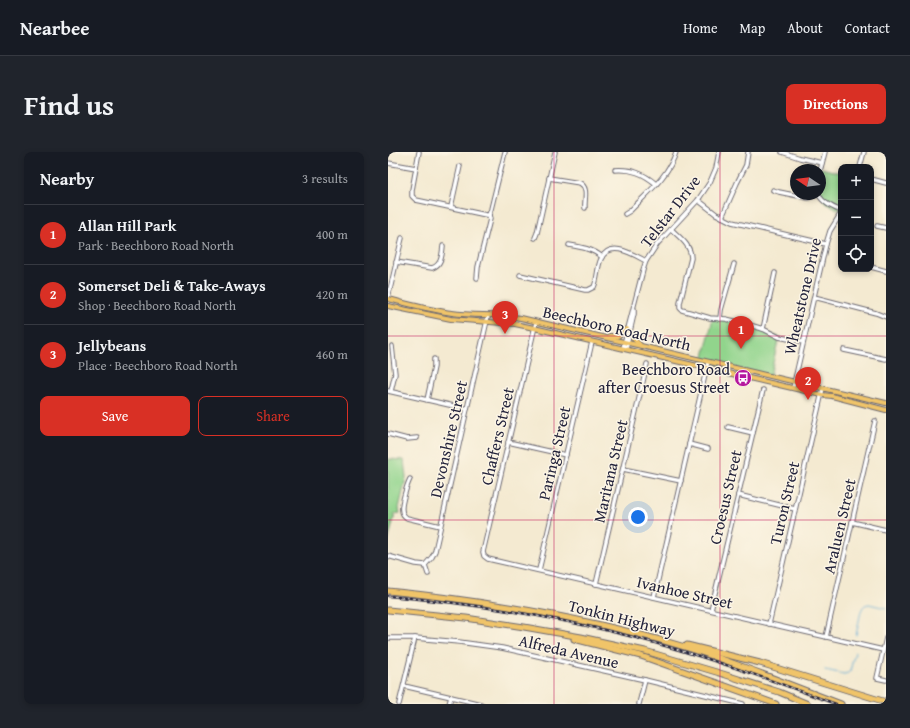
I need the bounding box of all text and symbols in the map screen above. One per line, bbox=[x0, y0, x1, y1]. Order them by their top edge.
text: Nearbee bbox=[20, 14, 90, 42]
text: Home bbox=[683, 18, 718, 38]
text: Map bbox=[740, 18, 765, 38]
text: About bbox=[787, 18, 823, 38]
text: Contact bbox=[845, 18, 890, 38]
text: Find us bbox=[24, 84, 114, 125]
button: Directions bbox=[786, 84, 886, 124]
north arrow bbox=[790, 164, 826, 200]
map controls bbox=[838, 164, 874, 272]
button: + bbox=[838, 164, 874, 200]
text: Nearby bbox=[40, 166, 94, 191]
text: 3 results bbox=[302, 169, 348, 188]
street label: Telstar Drive bbox=[634, 170, 706, 252]
button: − bbox=[838, 200, 874, 236]
text: Allan Hill Park bbox=[78, 215, 176, 236]
text: 1 bbox=[50, 225, 56, 244]
text: 400 m bbox=[316, 225, 348, 244]
street label: Wheatstone Drive bbox=[777, 235, 827, 357]
text: Park · Beechboro Road North bbox=[78, 236, 234, 255]
button: locate bbox=[838, 236, 874, 272]
text: Somerset Deli & Take-Aways bbox=[78, 275, 266, 296]
text: 2 bbox=[50, 285, 56, 304]
text: 420 m bbox=[316, 285, 348, 304]
text: Shop · Beechboro Road North bbox=[78, 296, 236, 315]
street label: Beechboro Road North bbox=[541, 299, 693, 357]
pin: 3 bbox=[492, 301, 518, 334]
pin: 1 bbox=[728, 316, 754, 349]
text: Jellybeans bbox=[78, 335, 146, 356]
text: 3 bbox=[50, 345, 56, 364]
text: 460 m bbox=[316, 345, 348, 364]
text: Place · Beechboro Road North bbox=[78, 356, 237, 375]
place label: Beechboro Road after Croesus Street bbox=[598, 357, 730, 399]
pin: 2 bbox=[795, 367, 821, 400]
bus stop icon: Beechboro Road after Croesus Street bbox=[733, 368, 753, 388]
street label: Devonshire Street bbox=[423, 378, 473, 500]
street label: Chaffers Street bbox=[474, 384, 520, 487]
button: Save bbox=[40, 396, 190, 436]
button: Share bbox=[198, 396, 348, 436]
street label: Paringa Street bbox=[532, 403, 577, 502]
street label: Maritana Street bbox=[586, 417, 634, 525]
street label: Croesus Street bbox=[703, 447, 748, 547]
street label: Turon Street bbox=[763, 458, 805, 547]
street label: Araluen Street bbox=[816, 476, 862, 576]
your location bbox=[628, 507, 648, 527]
street label: Ivanhoe Street bbox=[635, 569, 736, 615]
street label: Tonkin Highway bbox=[566, 593, 678, 643]
street label: Alfreda Avenue bbox=[517, 628, 621, 674]

